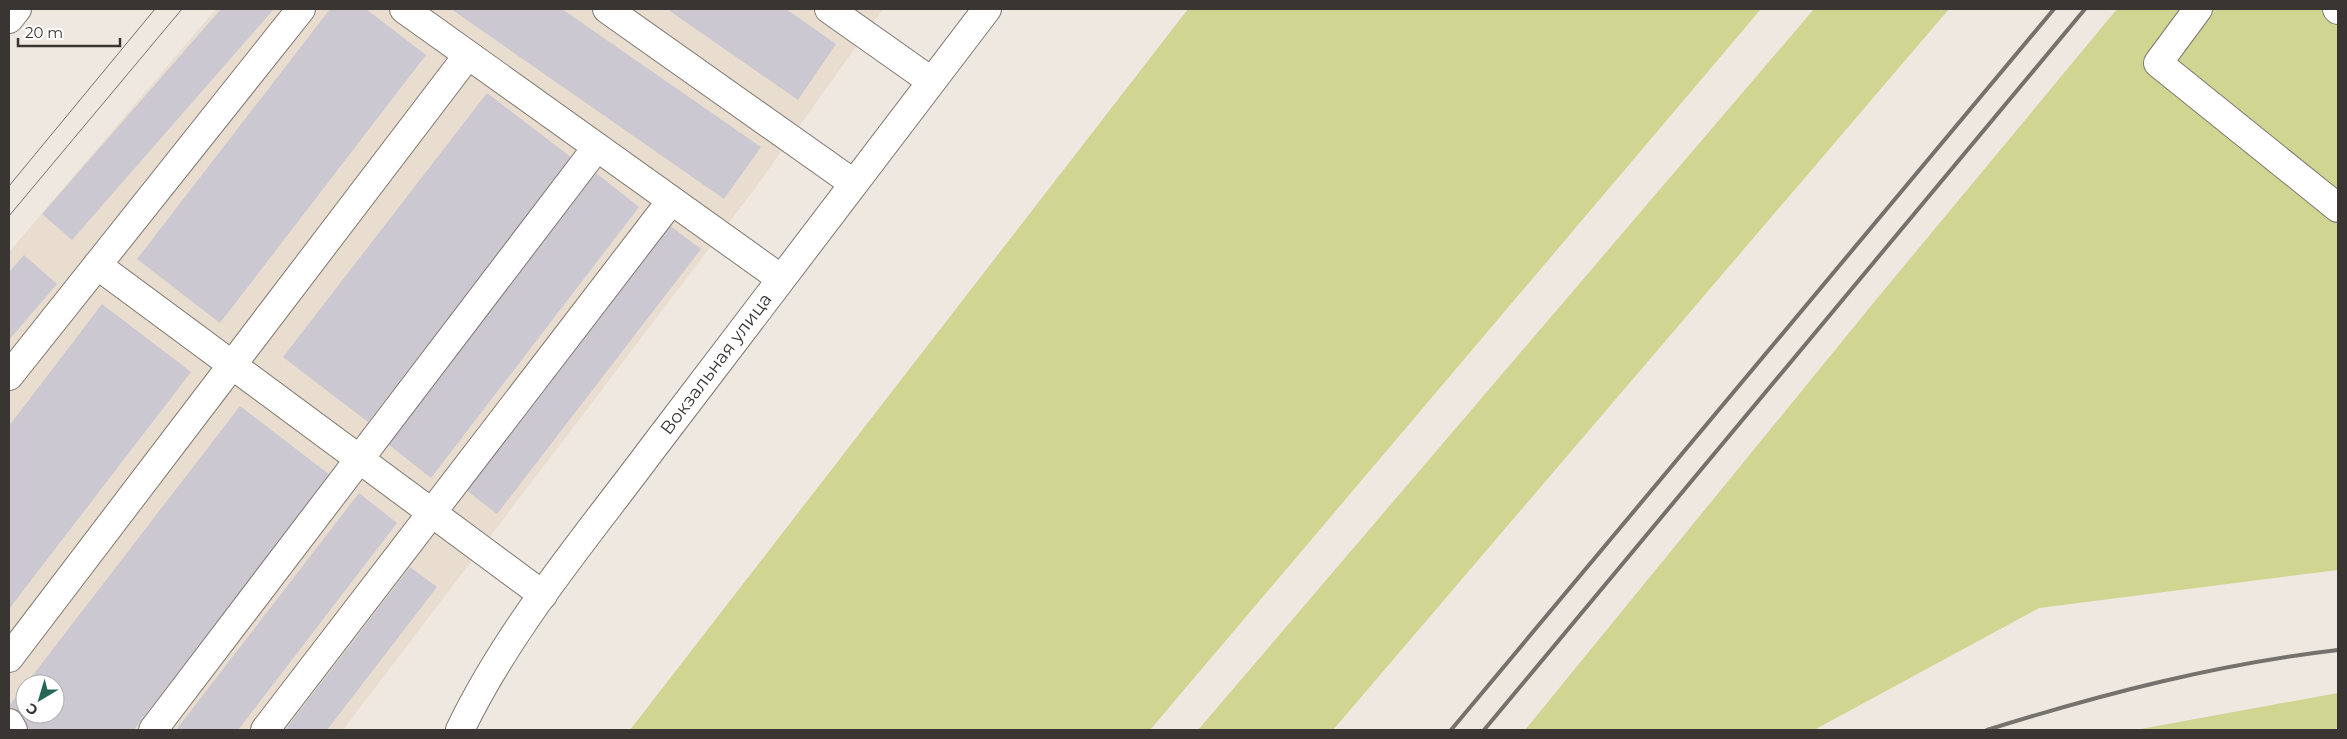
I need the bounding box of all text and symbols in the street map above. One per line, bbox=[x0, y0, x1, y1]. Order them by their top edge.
scale bar bbox=[18, 15, 120, 47]
text: 20 m bbox=[25, 23, 63, 42]
street label: Вокзальная улица bbox=[656, 289, 776, 439]
north arrow bbox=[15, 674, 65, 724]
text: С bbox=[22, 699, 42, 719]

